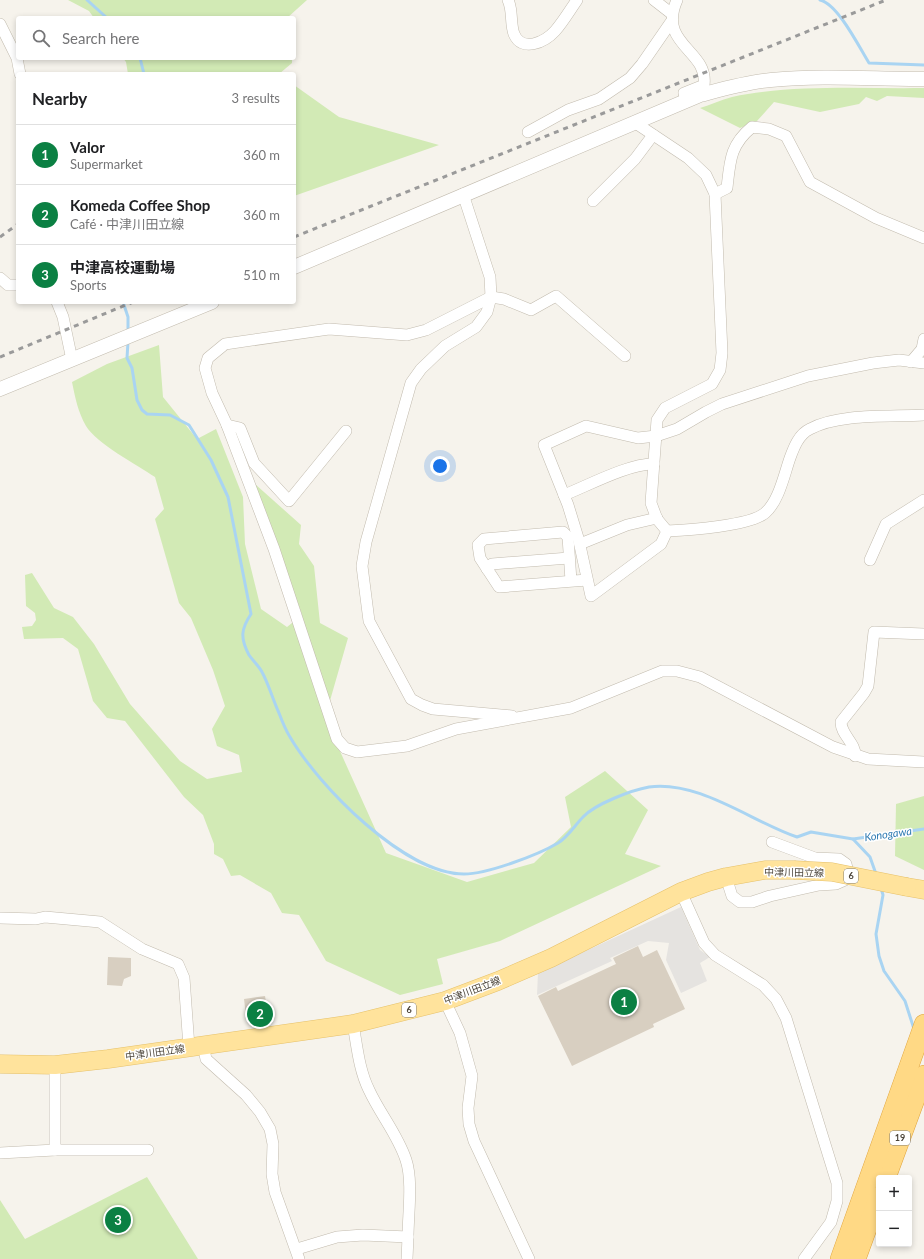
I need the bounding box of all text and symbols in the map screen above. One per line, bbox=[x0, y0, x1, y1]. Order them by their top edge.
search box bbox=[16, 16, 296, 60]
icon: search bbox=[30, 27, 52, 49]
text: Search here bbox=[62, 29, 139, 47]
text: Nearby bbox=[32, 88, 87, 109]
text: 3 results bbox=[232, 90, 280, 106]
text: Valor bbox=[70, 138, 105, 156]
text: 1 bbox=[41, 147, 49, 163]
text: 360 m bbox=[243, 147, 280, 163]
text: Supermarket bbox=[70, 156, 143, 172]
text: Komeda Coffee Shop bbox=[70, 196, 210, 214]
text: 2 bbox=[41, 207, 49, 223]
text: 360 m bbox=[243, 207, 280, 223]
text: Café · 中津川田立線 bbox=[70, 216, 184, 232]
text: 中津高校運動場 bbox=[70, 258, 175, 276]
text: 3 bbox=[41, 267, 49, 283]
text: 510 m bbox=[243, 267, 280, 283]
text: Sports bbox=[70, 277, 107, 293]
your location bbox=[430, 456, 450, 476]
water label: Konogawa bbox=[863, 824, 913, 843]
street label: 中津川田立線 bbox=[764, 865, 824, 879]
road number: 6 bbox=[844, 869, 858, 883]
street label: 中津川田立線 bbox=[442, 974, 502, 1006]
pin: 1 bbox=[611, 987, 637, 1017]
pin: 2 bbox=[247, 999, 273, 1029]
road number: 6 bbox=[402, 1003, 416, 1017]
street label: 中津川田立線 bbox=[124, 1042, 186, 1062]
road number: 19 bbox=[890, 1131, 910, 1145]
map controls bbox=[876, 1175, 912, 1247]
button: + bbox=[876, 1175, 912, 1211]
pin: 3 bbox=[105, 1205, 131, 1235]
button: − bbox=[876, 1211, 912, 1247]

